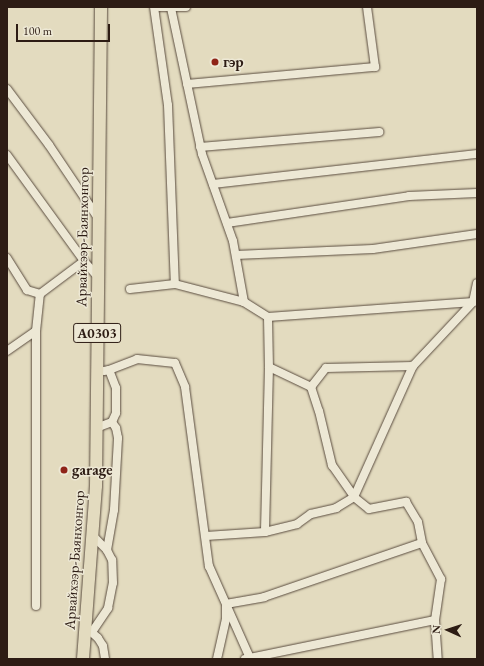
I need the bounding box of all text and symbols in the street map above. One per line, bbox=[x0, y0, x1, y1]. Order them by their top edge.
scale bar bbox=[18, 16, 112, 42]
text: 100 m bbox=[23, 23, 52, 39]
place label: гэр bbox=[223, 53, 244, 71]
marker: гэр bbox=[210, 57, 220, 67]
street label: Арвайхээр-Баянхонгор bbox=[72, 167, 92, 307]
road number: A0303 bbox=[73, 321, 121, 345]
place label: garage bbox=[72, 461, 112, 479]
marker: garage bbox=[59, 465, 69, 475]
street label: Арвайхээр-Баянхонгор bbox=[60, 490, 88, 630]
north arrow bbox=[428, 610, 468, 650]
text: N bbox=[429, 625, 443, 634]

